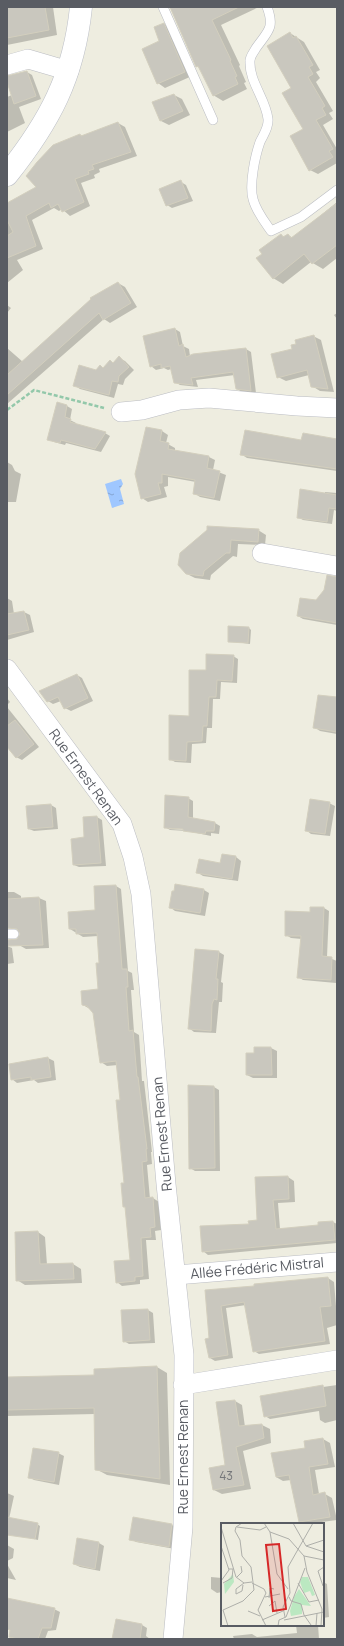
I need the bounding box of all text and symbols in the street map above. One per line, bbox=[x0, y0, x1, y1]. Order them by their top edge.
street label: Rue Ernest Renan bbox=[45, 725, 128, 829]
street label: Rue Ernest Renan bbox=[147, 1076, 176, 1192]
street label: Allée Frédéric Mistral bbox=[189, 1252, 325, 1283]
street label: Rue Ernest Renan bbox=[173, 1400, 192, 1514]
house number: 43 bbox=[219, 1467, 233, 1484]
inset map bbox=[221, 1523, 324, 1626]

